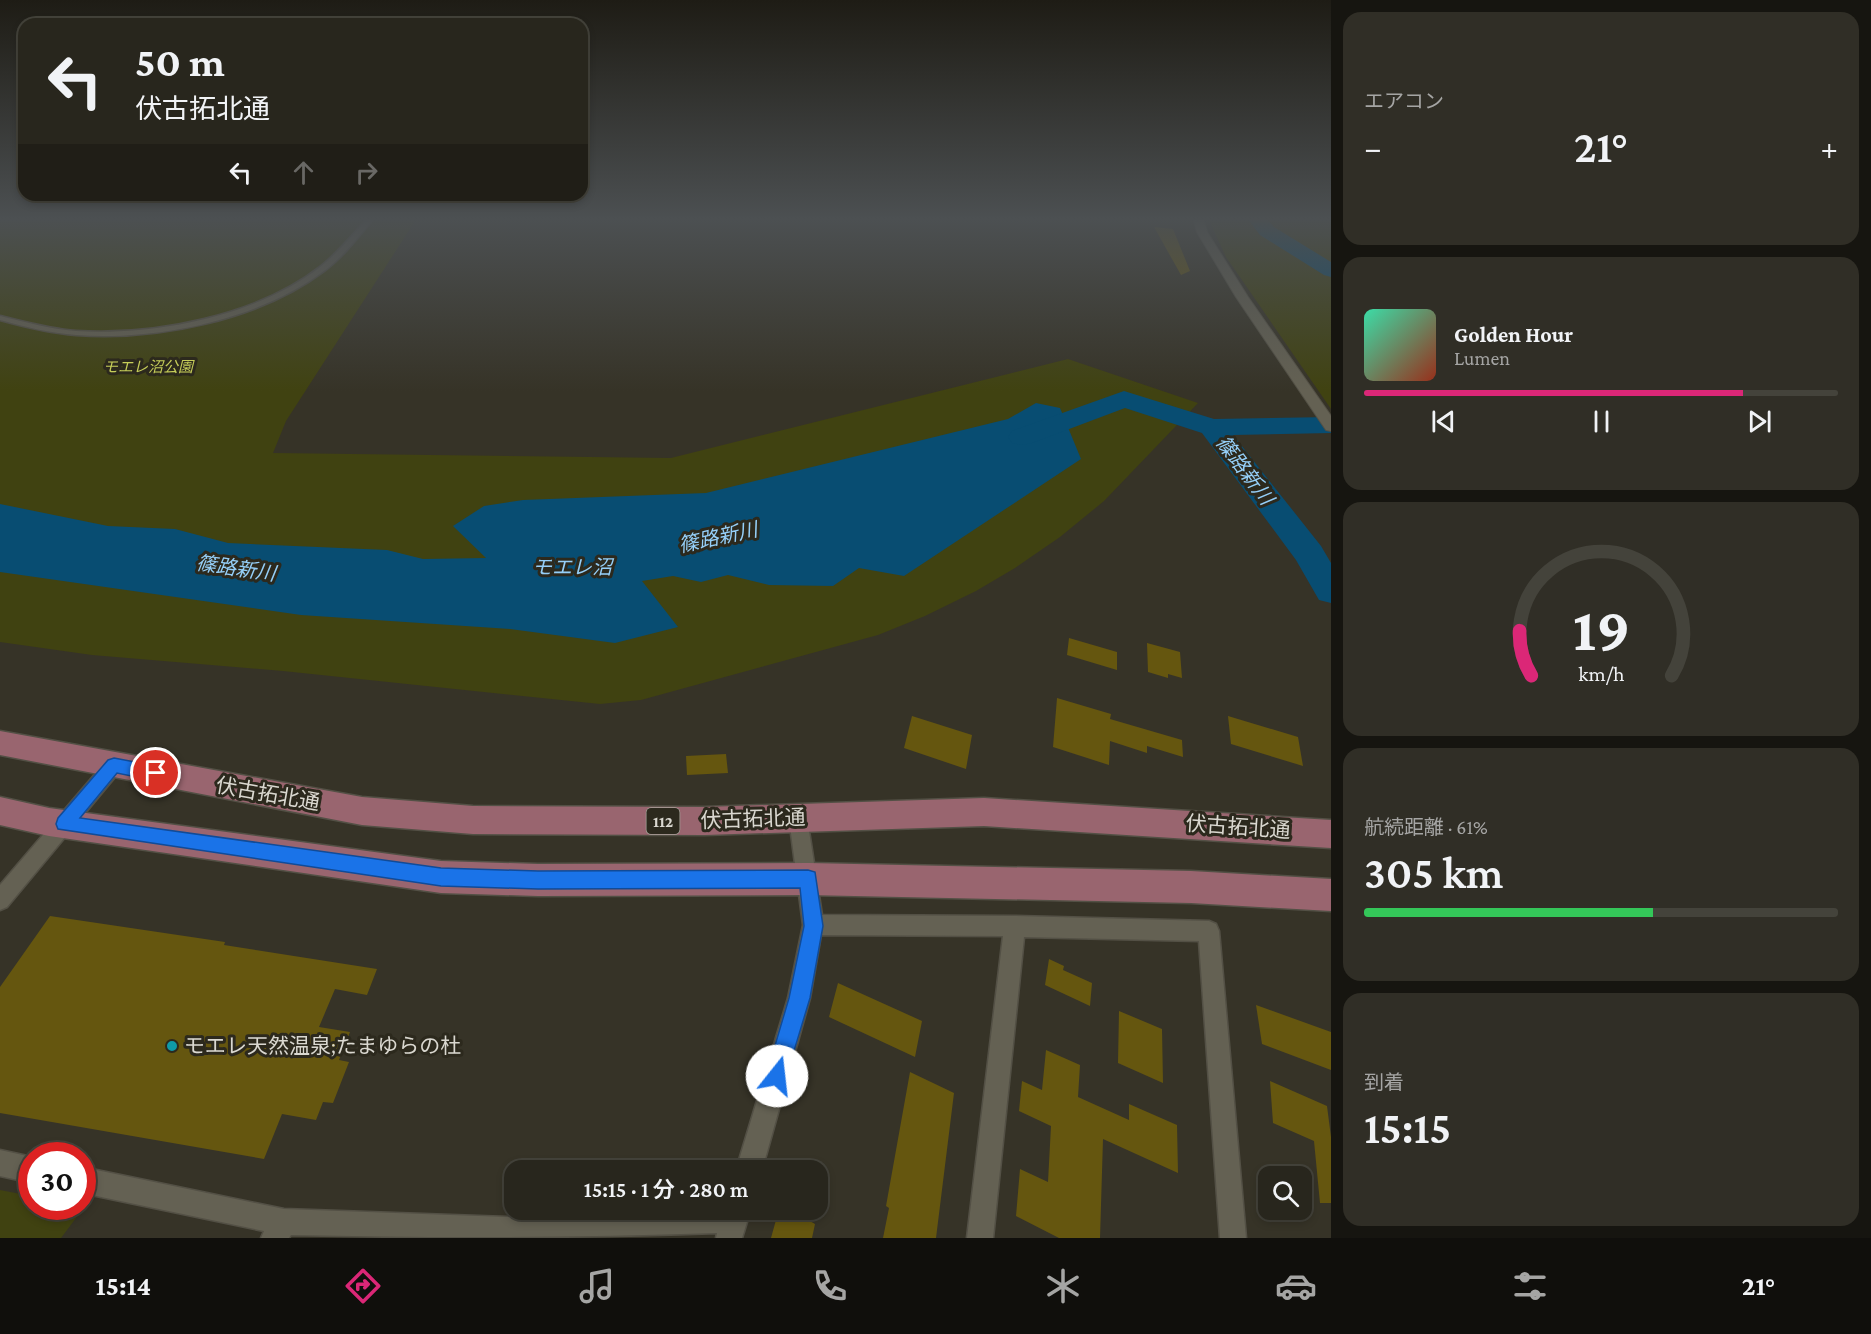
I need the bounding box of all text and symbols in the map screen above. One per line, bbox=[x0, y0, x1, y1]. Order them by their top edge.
text: 50 m bbox=[135, 38, 225, 85]
icon: left bbox=[36, 42, 114, 120]
text: エアコン bbox=[1364, 90, 1444, 112]
text: 伏古拓北通 bbox=[135, 94, 270, 124]
text: 21° bbox=[1574, 122, 1628, 172]
text: − bbox=[1364, 129, 1381, 166]
text: + bbox=[1821, 129, 1838, 166]
icon: left bbox=[224, 156, 257, 189]
icon: ahead bbox=[287, 156, 320, 189]
icon: right bbox=[350, 156, 383, 189]
text: Golden Hour bbox=[1454, 322, 1573, 347]
text: Lumen bbox=[1454, 347, 1510, 369]
park label: モエレ沼公園 bbox=[103, 359, 195, 375]
icon: previous bbox=[1427, 405, 1460, 438]
icon: pause bbox=[1585, 405, 1618, 438]
icon: next bbox=[1743, 405, 1776, 438]
water label: 篠路新川 bbox=[1212, 431, 1279, 510]
water label: 篠路新川 bbox=[677, 518, 761, 556]
water label: 篠路新川 bbox=[195, 552, 279, 585]
water label: モエレ沼 bbox=[532, 556, 615, 578]
text: 19 bbox=[1572, 594, 1630, 663]
text: km/h bbox=[1578, 662, 1625, 686]
pin bbox=[130, 747, 181, 798]
icon: arrive bbox=[139, 756, 172, 789]
street label: 伏古拓北通 bbox=[214, 773, 322, 815]
street label: 伏古拓北通 bbox=[700, 805, 806, 833]
road number: 112 bbox=[646, 808, 680, 834]
street label: 伏古拓北通 bbox=[1185, 811, 1291, 843]
text: 航続距離 · 61% bbox=[1364, 816, 1488, 838]
text: 305 km bbox=[1364, 848, 1503, 898]
place label: モエレ天然温泉;たまゆらの杜 bbox=[184, 1034, 461, 1058]
marker: モエレ天然温泉;たまゆらの杜 bbox=[165, 1039, 179, 1053]
position arrow bbox=[745, 1044, 809, 1108]
text: 到着 bbox=[1364, 1071, 1404, 1093]
text: 15:15 bbox=[1364, 1103, 1451, 1153]
speed limit sign: 30 bbox=[18, 1142, 96, 1220]
map controls bbox=[1258, 1166, 1312, 1220]
button: search bbox=[1258, 1166, 1312, 1220]
text: 15:15 · 1 分 · 280 m bbox=[584, 1177, 748, 1202]
icon: directions bbox=[342, 1265, 384, 1307]
icon: music bbox=[576, 1265, 618, 1307]
icon: phone bbox=[809, 1265, 851, 1307]
icon: climate bbox=[1042, 1265, 1084, 1307]
icon: car bbox=[1275, 1265, 1317, 1307]
icon: filters bbox=[1509, 1265, 1551, 1307]
text: 15:14 bbox=[96, 1271, 151, 1301]
text: 21° bbox=[1742, 1271, 1775, 1301]

